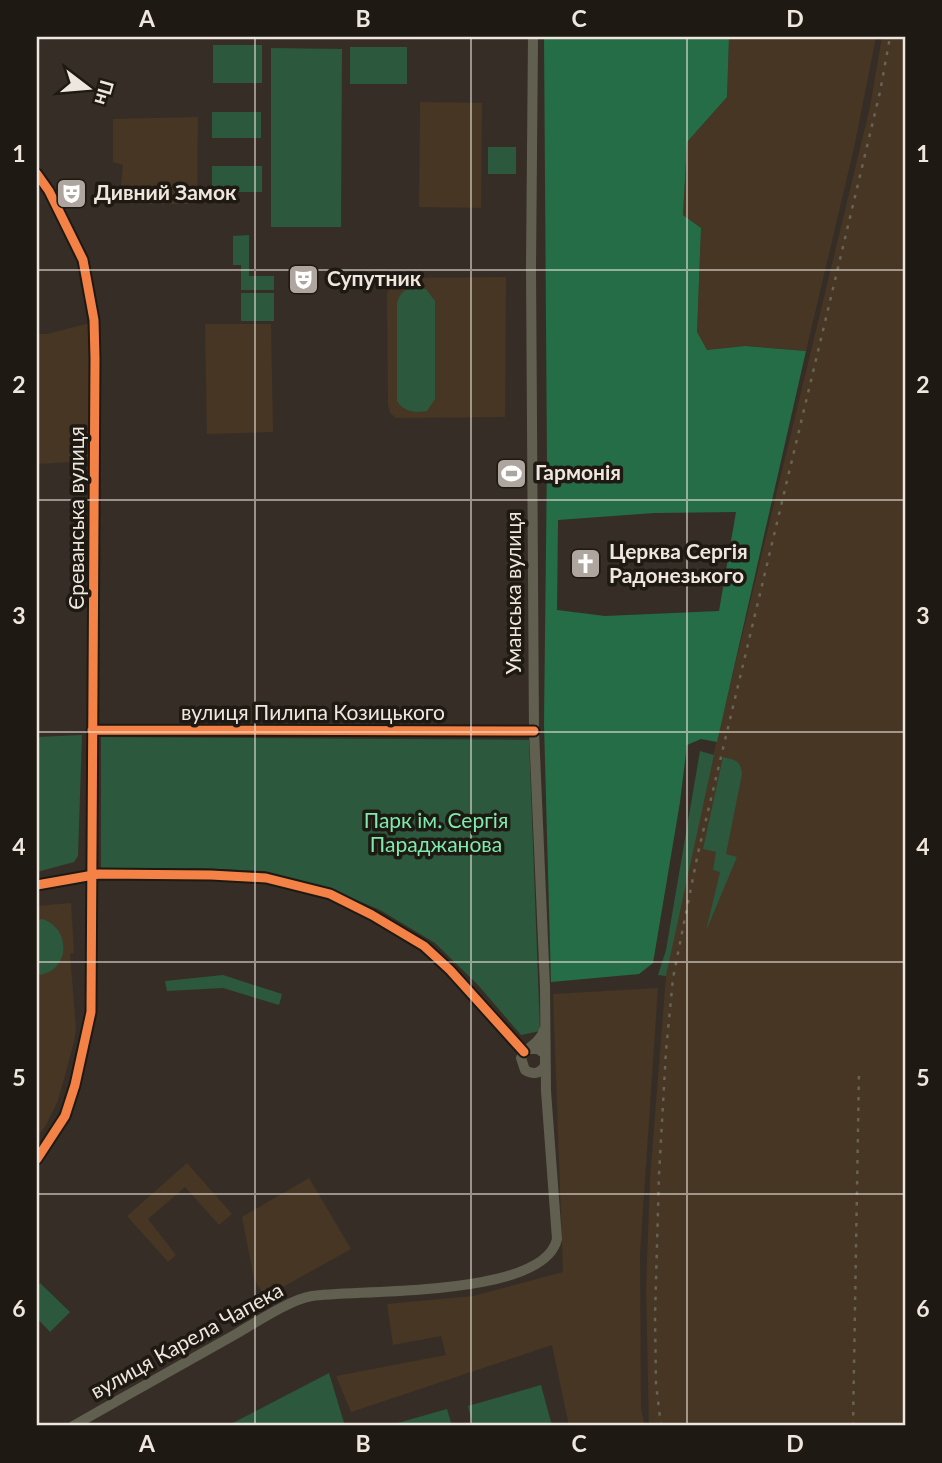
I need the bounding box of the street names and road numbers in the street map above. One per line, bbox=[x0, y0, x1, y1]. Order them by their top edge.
street label: Єреванська вулиця bbox=[63, 426, 88, 610]
street label: Уманська вулиця bbox=[500, 512, 525, 674]
street label: вулиця Пилипа Козицького bbox=[181, 699, 445, 724]
street label: вулиця Карела Чапека bbox=[86, 1276, 287, 1403]

